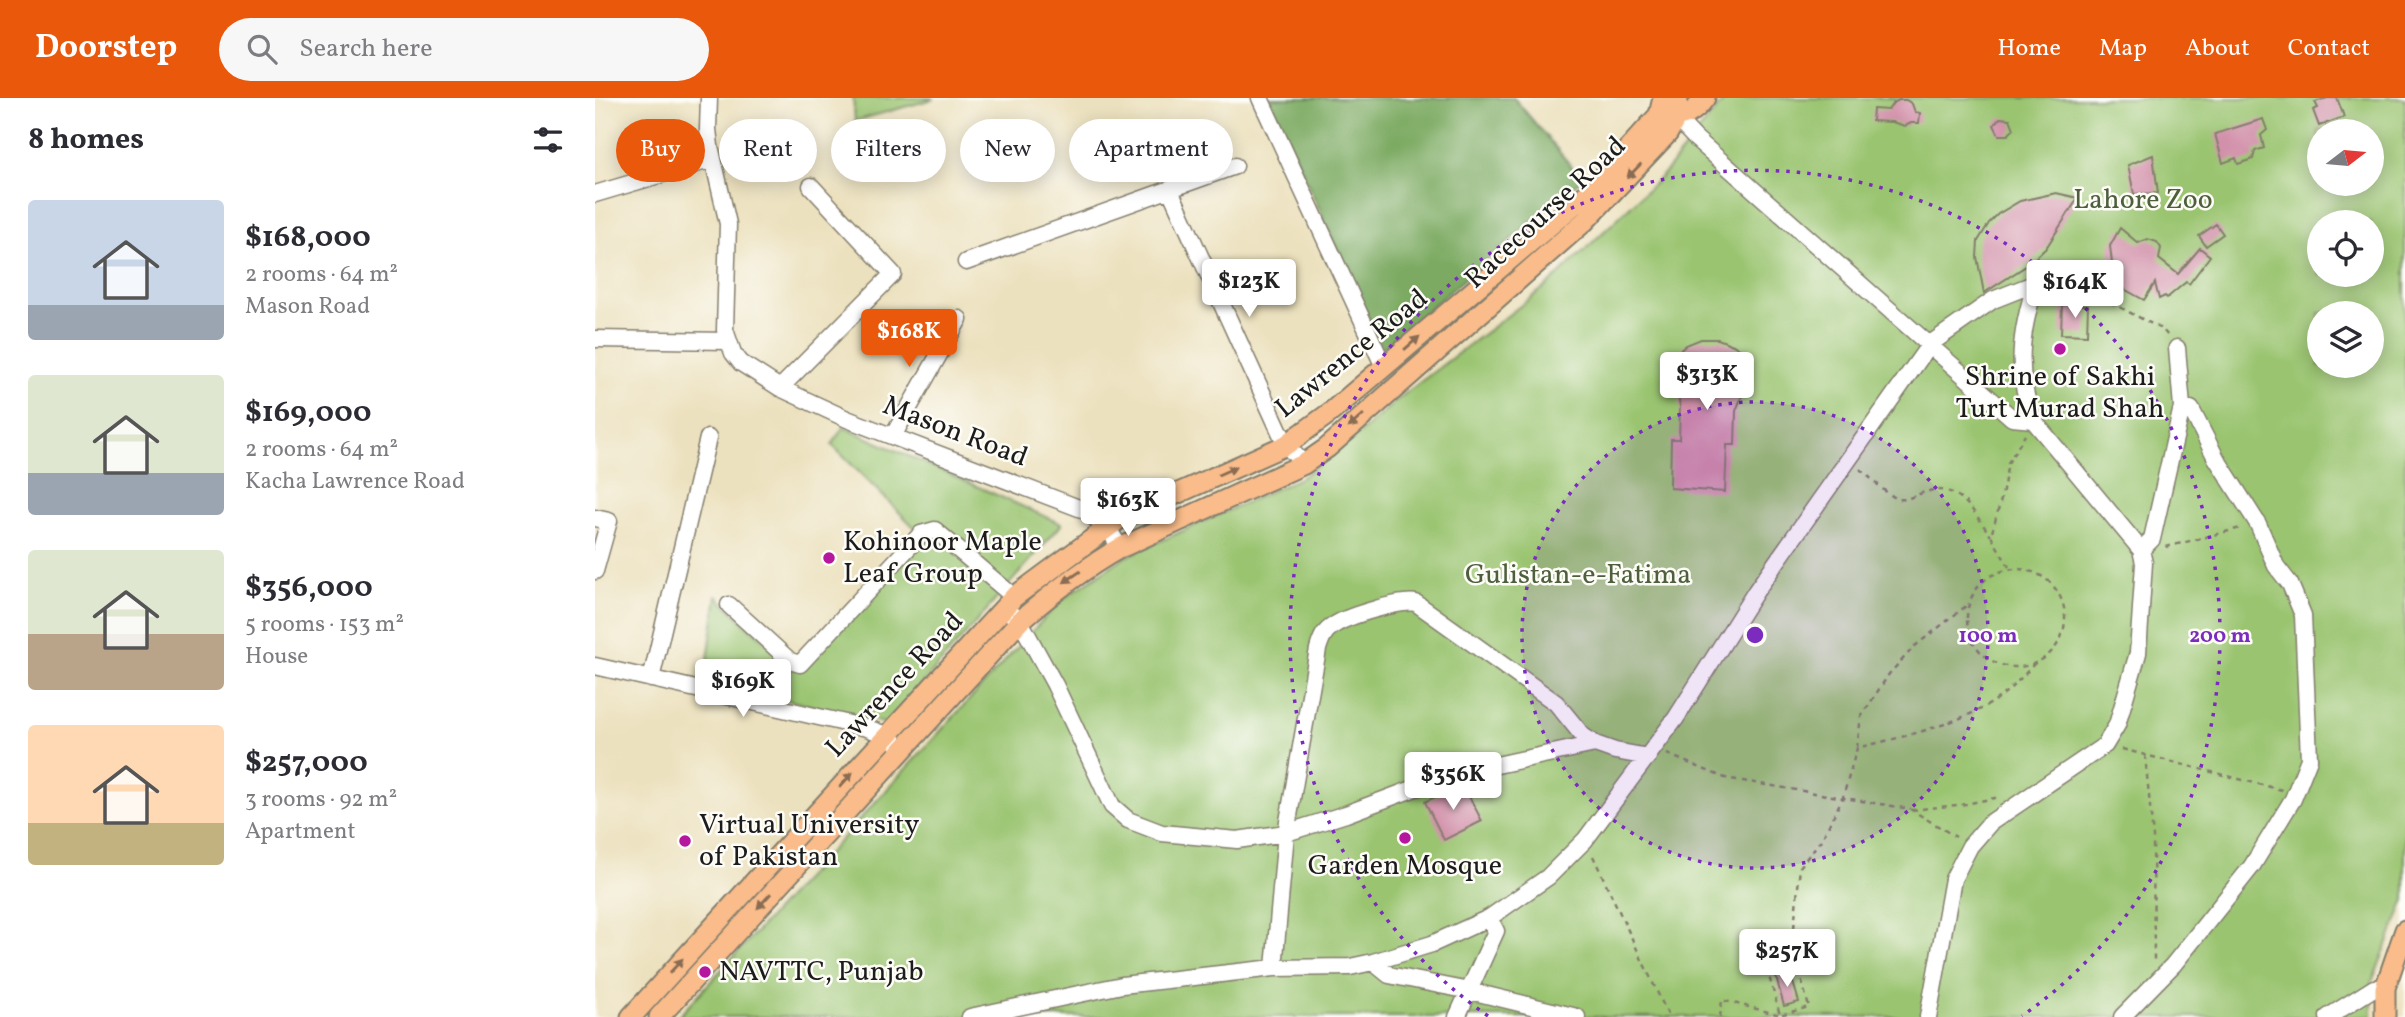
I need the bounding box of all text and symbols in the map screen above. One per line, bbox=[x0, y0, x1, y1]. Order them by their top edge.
search box bbox=[219, 18, 709, 81]
text: Doorstep bbox=[35, 26, 177, 72]
icon: search bbox=[243, 30, 281, 68]
text: Search here bbox=[299, 31, 433, 67]
text: Home bbox=[1997, 32, 2061, 66]
text: Map bbox=[2099, 32, 2147, 66]
text: About bbox=[2185, 32, 2250, 66]
text: Contact bbox=[2288, 32, 2370, 66]
text: 8 homes bbox=[28, 119, 144, 161]
chip: Buy bbox=[616, 119, 705, 182]
chip: Rent bbox=[719, 119, 817, 182]
chip: Filters bbox=[831, 119, 946, 182]
chip: New bbox=[960, 119, 1055, 182]
chip: Apartment bbox=[1069, 119, 1233, 182]
north arrow bbox=[2307, 119, 2383, 196]
map controls bbox=[2307, 119, 2384, 378]
icon: filters bbox=[529, 121, 567, 159]
street label: Racecourse Road bbox=[1457, 128, 1635, 298]
one-way arrow bbox=[1626, 162, 1643, 178]
park label: Lahore Zoo bbox=[2073, 181, 2213, 220]
button: locate bbox=[2307, 210, 2384, 287]
text: $168,000 bbox=[245, 217, 371, 259]
icon: home bbox=[84, 228, 168, 312]
text: 2 rooms · 64 m² bbox=[245, 259, 398, 291]
pin: $123K bbox=[1200, 260, 1298, 319]
pin: $164K bbox=[2026, 260, 2124, 320]
text: $123K bbox=[1218, 266, 1280, 298]
text: $164K bbox=[2043, 267, 2107, 299]
street label: Lawrence Road bbox=[1267, 280, 1437, 428]
text: Mason Road bbox=[245, 291, 370, 323]
button: layers bbox=[2307, 301, 2384, 378]
pin: $168K bbox=[860, 310, 958, 369]
text: $168K bbox=[877, 316, 941, 348]
one-way arrow bbox=[1403, 335, 1421, 350]
marker: Shrine of Sakhi Turt Murad Shah bbox=[2052, 341, 2068, 357]
pin: $313K bbox=[1658, 352, 1756, 412]
place label: Shrine of Sakhi Turt Murad Shah bbox=[1955, 358, 2165, 429]
text: $313K bbox=[1676, 359, 1738, 391]
street label: Mason Road bbox=[877, 386, 1033, 478]
text: $169,000 bbox=[245, 392, 372, 434]
icon: home bbox=[84, 403, 168, 487]
one-way arrow bbox=[1348, 413, 1365, 429]
text: 2 rooms · 64 m² bbox=[245, 434, 398, 466]
one-way arrow bbox=[1217, 465, 1237, 477]
text: Kacha Lawrence Road bbox=[245, 466, 465, 498]
pin: $163K bbox=[1079, 478, 1177, 538]
text: $163K bbox=[1097, 485, 1159, 517]
place label: Kohinoor Maple Leaf Group bbox=[843, 523, 1042, 594]
marker: Kohinoor Maple Leaf Group bbox=[821, 550, 837, 566]
park label: Gulistan-e-Fatima bbox=[1465, 556, 1691, 595]
text: $356,000 bbox=[245, 567, 373, 609]
one-way arrow bbox=[1063, 570, 1082, 583]
icon: home bbox=[84, 578, 168, 662]
street label: Lawrence Road bbox=[817, 603, 973, 767]
text: 5 rooms · 153 m² bbox=[245, 609, 404, 641]
text: 100 m bbox=[1958, 622, 2018, 651]
text: 200 m bbox=[2189, 622, 2251, 651]
centre of rings bbox=[1743, 623, 1767, 647]
text: House bbox=[245, 641, 308, 673]
pin: $169K bbox=[694, 660, 792, 719]
text: $169K bbox=[711, 666, 775, 698]
text: $257,000 bbox=[245, 742, 368, 784]
pin: $356K bbox=[1404, 752, 1502, 812]
icon: home bbox=[84, 753, 168, 837]
text: $356K bbox=[1421, 759, 1485, 791]
one-way arrow bbox=[838, 771, 854, 789]
text: 3 rooms · 92 m² bbox=[245, 784, 397, 816]
place label: Virtual University of Pakistan bbox=[699, 806, 919, 877]
text: Apartment bbox=[245, 816, 356, 848]
marker: Garden Mosque bbox=[1397, 830, 1413, 846]
marker: Virtual University of Pakistan bbox=[677, 833, 693, 849]
place label: Garden Mosque bbox=[1308, 847, 1502, 886]
one-way arrow bbox=[756, 892, 772, 910]
pin: $257K bbox=[1738, 930, 1836, 989]
text: $257K bbox=[1755, 936, 1819, 968]
place label: NAVTTC, Punjab bbox=[719, 953, 924, 992]
one-way arrow bbox=[668, 958, 684, 975]
marker: NAVTTC, Punjab bbox=[697, 964, 713, 980]

